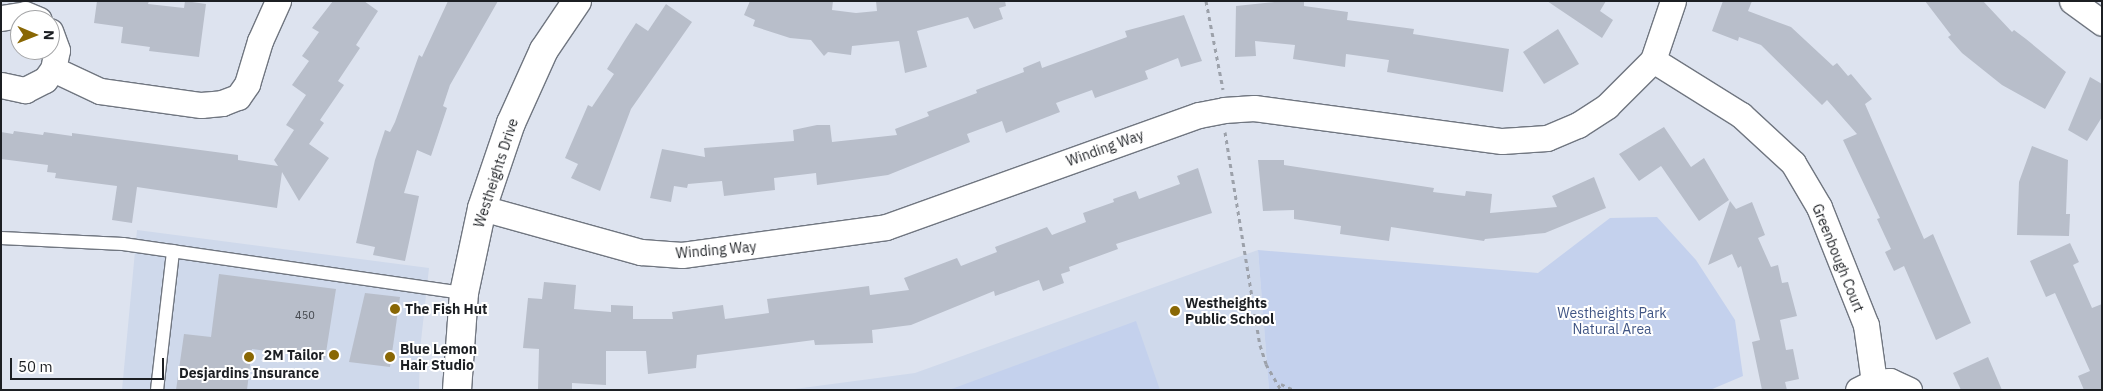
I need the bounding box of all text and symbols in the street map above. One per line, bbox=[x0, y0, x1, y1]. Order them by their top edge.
north arrow bbox=[10, 10, 60, 60]
text: N bbox=[40, 30, 58, 40]
street label: Westheights Drive bbox=[470, 116, 522, 230]
street label: Winding Way bbox=[1064, 126, 1146, 170]
street label: Greenbough Court bbox=[1809, 201, 1867, 315]
street label: Winding Way bbox=[675, 238, 757, 262]
place label: Westheights Public School bbox=[1185, 295, 1274, 328]
place label: The Fish Hut bbox=[405, 301, 487, 317]
marker: The Fish Hut bbox=[389, 303, 401, 315]
marker: Westheights Public School bbox=[1169, 305, 1181, 317]
park label: Westheights Park Natural Area bbox=[1557, 305, 1667, 338]
house number: 450 bbox=[295, 308, 315, 322]
place label: Blue Lemon Hair Studio bbox=[400, 341, 477, 374]
place label: 2M Tailor bbox=[264, 347, 324, 363]
scale bar bbox=[12, 348, 166, 380]
marker: 2M Tailor bbox=[328, 349, 340, 361]
marker: Desjardins Insurance bbox=[243, 351, 255, 363]
marker: Blue Lemon Hair Studio bbox=[384, 351, 396, 363]
text: 50 m bbox=[18, 357, 53, 376]
place label: Desjardins Insurance bbox=[179, 365, 319, 381]

